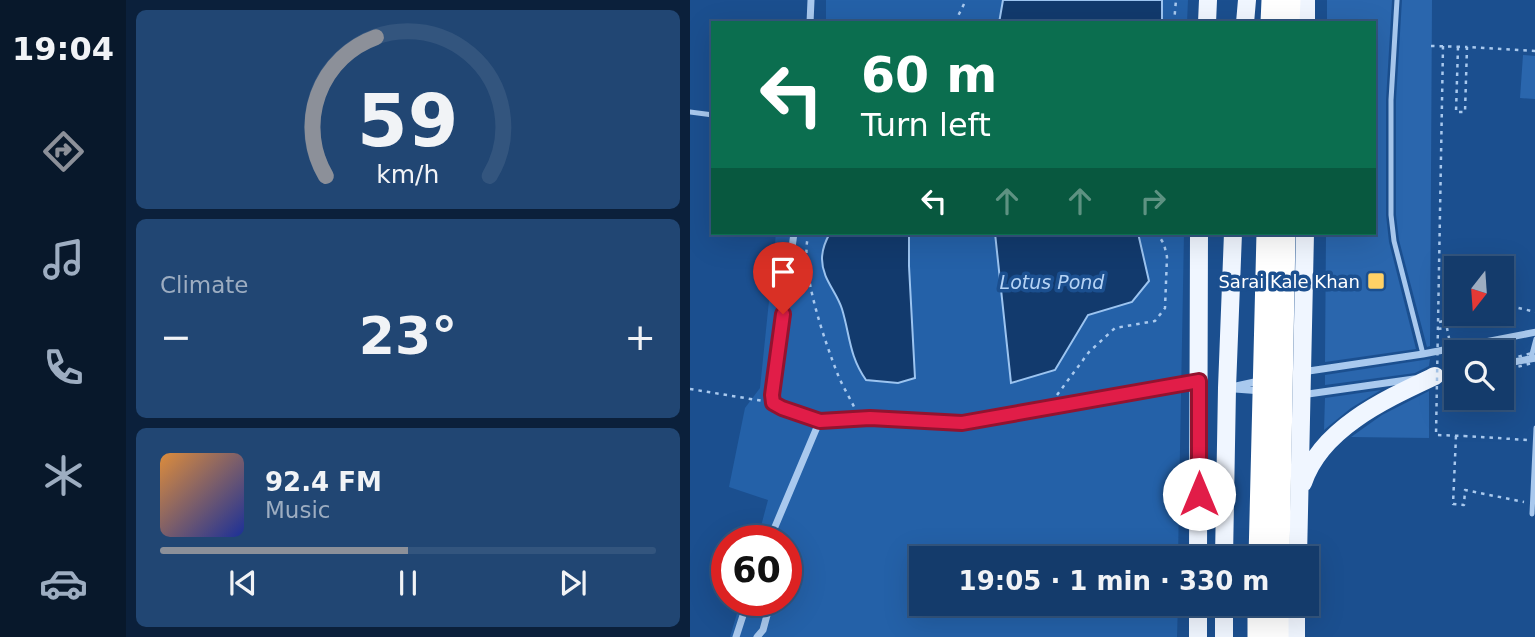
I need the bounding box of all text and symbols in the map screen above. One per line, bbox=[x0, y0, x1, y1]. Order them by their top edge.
text: 19:04 bbox=[12, 30, 114, 68]
text: 60 m bbox=[861, 47, 997, 104]
icon: left bbox=[746, 49, 837, 140]
text: 59 bbox=[357, 78, 459, 163]
text: Turn left bbox=[861, 106, 991, 144]
icon: directions bbox=[39, 127, 88, 176]
text: km/h bbox=[376, 159, 440, 188]
icon: left bbox=[915, 182, 953, 220]
icon: ahead bbox=[988, 182, 1026, 220]
icon: ahead bbox=[1061, 182, 1099, 220]
icon: right bbox=[1134, 182, 1172, 220]
icon: music bbox=[39, 235, 88, 284]
pin bbox=[753, 242, 813, 314]
icon: arrive bbox=[764, 253, 802, 291]
north arrow bbox=[1444, 256, 1514, 326]
map controls bbox=[1444, 256, 1514, 410]
water label: Lotus Pond bbox=[1000, 271, 1105, 293]
place label: Sarai Kale Khan bbox=[1218, 271, 1360, 292]
marker: Sarai Kale Khan bbox=[1366, 271, 1386, 291]
text: Climate bbox=[160, 272, 249, 298]
text: 23° bbox=[359, 306, 457, 366]
text: − bbox=[160, 315, 192, 359]
text: + bbox=[624, 315, 656, 359]
button: search bbox=[1444, 340, 1514, 410]
icon: phone bbox=[39, 343, 88, 392]
icon: climate bbox=[39, 451, 88, 500]
position arrow bbox=[1162, 457, 1236, 531]
text: 92.4 FM bbox=[265, 467, 382, 497]
text: Music bbox=[265, 497, 330, 523]
speed limit sign: 60 bbox=[711, 525, 802, 616]
icon: car bbox=[39, 559, 88, 608]
icon: previous bbox=[224, 564, 262, 602]
icon: pause bbox=[389, 564, 427, 602]
icon: next bbox=[554, 564, 592, 602]
text: 19:05 · 1 min · 330 m bbox=[959, 566, 1269, 596]

